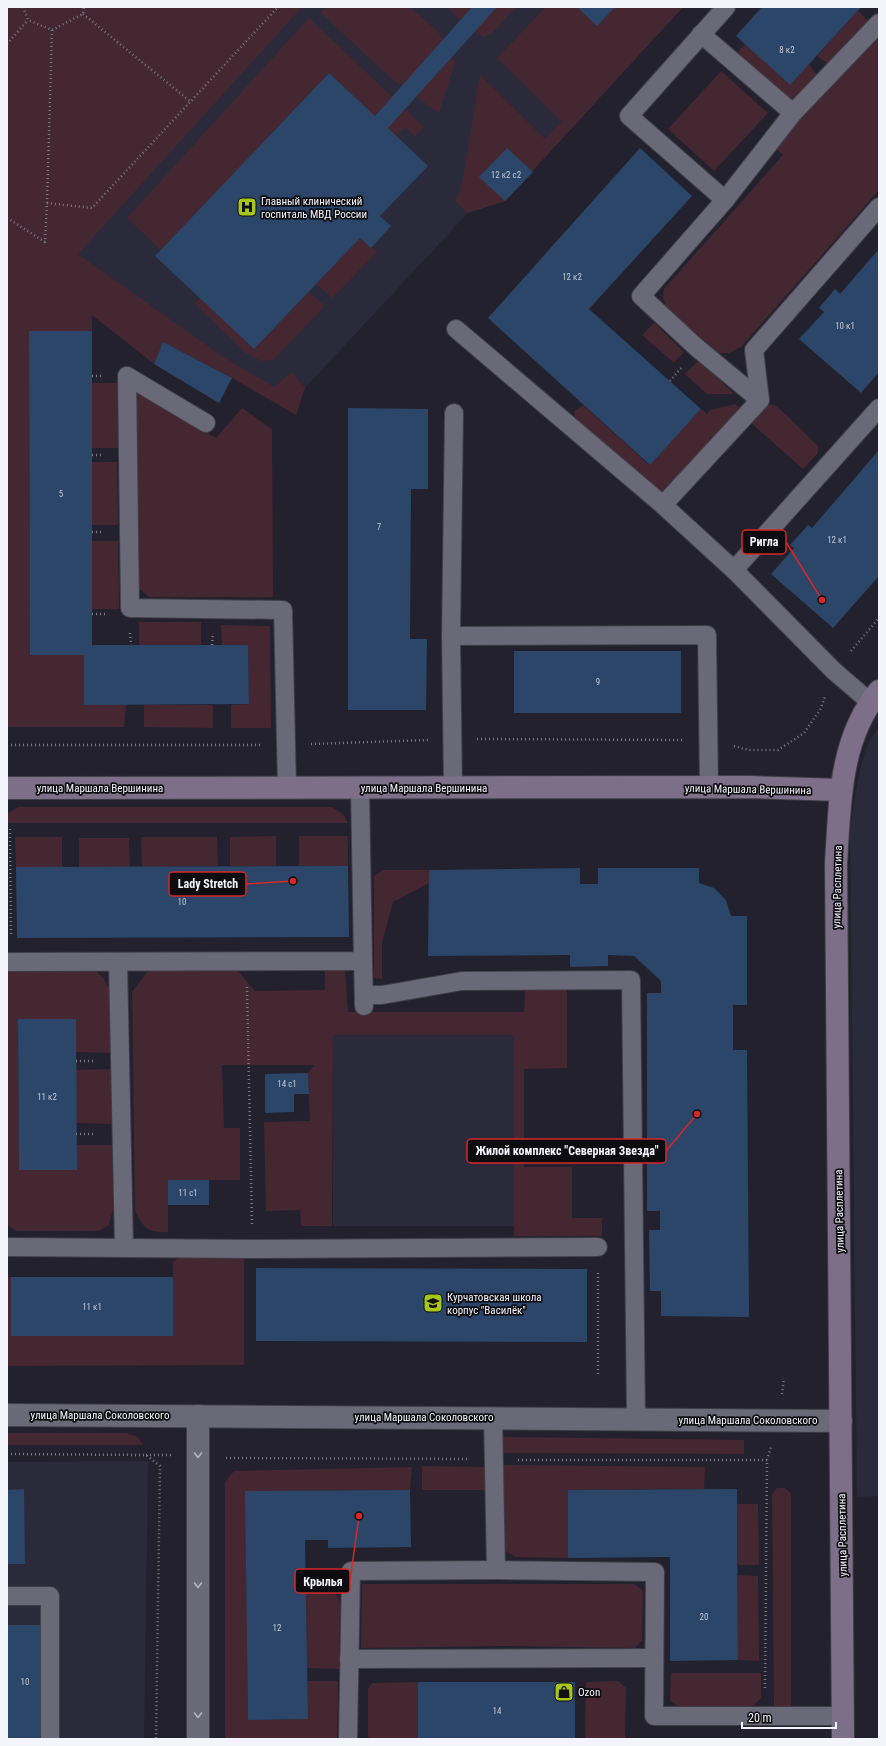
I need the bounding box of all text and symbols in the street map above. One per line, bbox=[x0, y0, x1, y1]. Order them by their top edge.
house number: 8 к2 bbox=[779, 45, 795, 55]
house number: 12 к2 с2 bbox=[491, 170, 522, 180]
place label: Главный клинический госпиталь МВД России bbox=[261, 195, 367, 221]
hospital icon: Главный клинический госпиталь МВД России bbox=[236, 196, 258, 218]
house number: 12 к2 bbox=[562, 272, 582, 282]
house number: 10 к1 bbox=[835, 321, 855, 331]
house number: 5 bbox=[59, 489, 64, 499]
house number: 7 bbox=[377, 522, 382, 532]
callout: Ригла bbox=[742, 530, 786, 554]
text: Ригла bbox=[750, 535, 779, 549]
house number: 12 к1 bbox=[827, 535, 847, 545]
house number: 9 bbox=[596, 677, 600, 687]
street label: улица Маршала Вершинина bbox=[37, 782, 163, 795]
street label: улица Маршала Вершинина bbox=[361, 782, 487, 795]
street label: улица Маршала Вершинина bbox=[685, 782, 811, 797]
street label: улица Расплетина bbox=[830, 845, 845, 929]
callout: Lady Stretch bbox=[169, 872, 246, 896]
text: Lady Stretch bbox=[178, 877, 238, 891]
house number: 10 bbox=[178, 897, 186, 907]
house number: 14 с1 bbox=[277, 1079, 297, 1089]
house number: 11 к2 bbox=[37, 1092, 57, 1102]
callout: Жилой комплекс "Северная Звезда" bbox=[467, 1139, 666, 1163]
text: Жилой комплекс "Северная Звезда" bbox=[475, 1144, 659, 1158]
street label: улица Расплетина bbox=[832, 1169, 847, 1253]
house number: 11 с1 bbox=[178, 1188, 198, 1198]
place label: Курчатовская школа корпус "Василёк" bbox=[447, 1291, 542, 1317]
school or university icon: Курчатовская школа корпус "Василёк" bbox=[422, 1292, 444, 1314]
house number: 11 к1 bbox=[82, 1302, 102, 1312]
street label: улица Маршала Соколовского bbox=[31, 1409, 170, 1422]
street label: улица Маршала Соколовского bbox=[355, 1411, 494, 1424]
street label: улица Маршала Соколовского bbox=[679, 1414, 818, 1427]
one-way arrow bbox=[194, 1452, 202, 1458]
street label: улица Расплетина bbox=[835, 1493, 850, 1577]
callout: Крылья bbox=[295, 1569, 350, 1593]
text: Крылья bbox=[303, 1575, 343, 1589]
one-way arrow bbox=[194, 1582, 202, 1588]
house number: 20 bbox=[700, 1612, 708, 1622]
house number: 12 bbox=[273, 1623, 282, 1633]
house number: 10 bbox=[21, 1677, 29, 1687]
shop icon: Ozon bbox=[553, 1681, 575, 1703]
place label: Ozon bbox=[578, 1686, 600, 1699]
scale bar bbox=[742, 1704, 836, 1730]
house number: 14 bbox=[493, 1706, 502, 1716]
text: 20 m bbox=[748, 1711, 772, 1725]
one-way arrow bbox=[194, 1712, 202, 1718]

